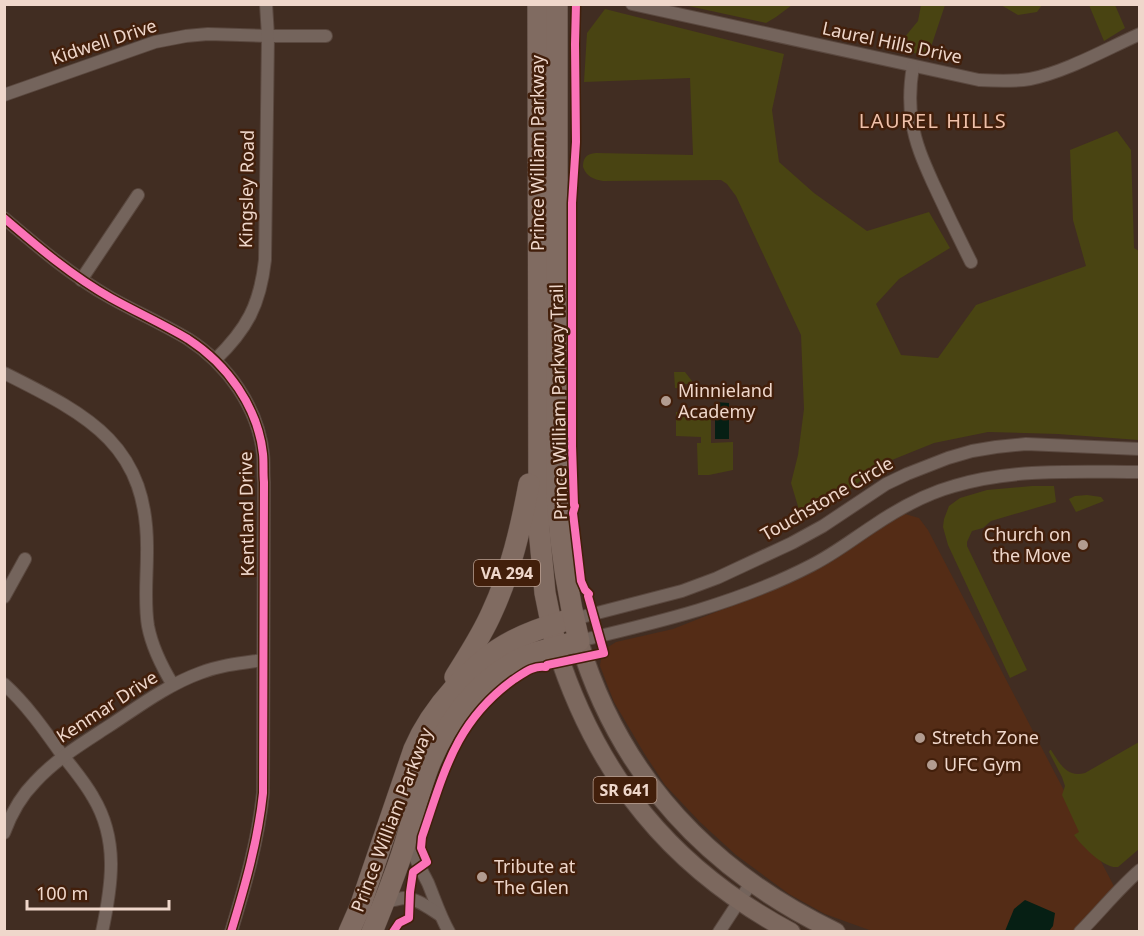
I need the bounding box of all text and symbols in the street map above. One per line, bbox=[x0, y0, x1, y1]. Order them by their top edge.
street label: Kidwell Drive bbox=[48, 13, 160, 69]
street label: Laurel Hills Drive bbox=[820, 15, 964, 69]
street label: Prince William Parkway bbox=[525, 54, 549, 251]
district label: LAUREL HILLS bbox=[859, 107, 1007, 134]
street label: Kingsley Road bbox=[233, 130, 259, 248]
street label: Prince William Parkway Trail bbox=[544, 284, 572, 520]
place label: Minnieland Academy bbox=[678, 378, 773, 423]
marker: Minnieland Academy bbox=[659, 394, 673, 408]
street label: Touchstone Circle bbox=[756, 450, 897, 546]
street label: Kentland Drive bbox=[233, 451, 259, 577]
place label: Church on the Move bbox=[984, 522, 1071, 567]
marker: Church on the Move bbox=[1076, 538, 1090, 552]
road number: VA 294 bbox=[474, 560, 540, 586]
street label: Kenmar Drive bbox=[51, 665, 162, 748]
street label: Prince William Parkway bbox=[345, 723, 438, 915]
place label: Stretch Zone bbox=[932, 725, 1039, 749]
marker: Stretch Zone bbox=[913, 731, 927, 745]
place label: UFC Gym bbox=[944, 752, 1022, 776]
marker: UFC Gym bbox=[925, 758, 939, 772]
road number: SR 641 bbox=[594, 777, 656, 803]
place label: Tribute at The Glen bbox=[494, 854, 576, 899]
marker: Tribute at The Glen bbox=[475, 870, 489, 884]
scale bar bbox=[27, 873, 170, 911]
text: 100 m bbox=[36, 881, 88, 905]

